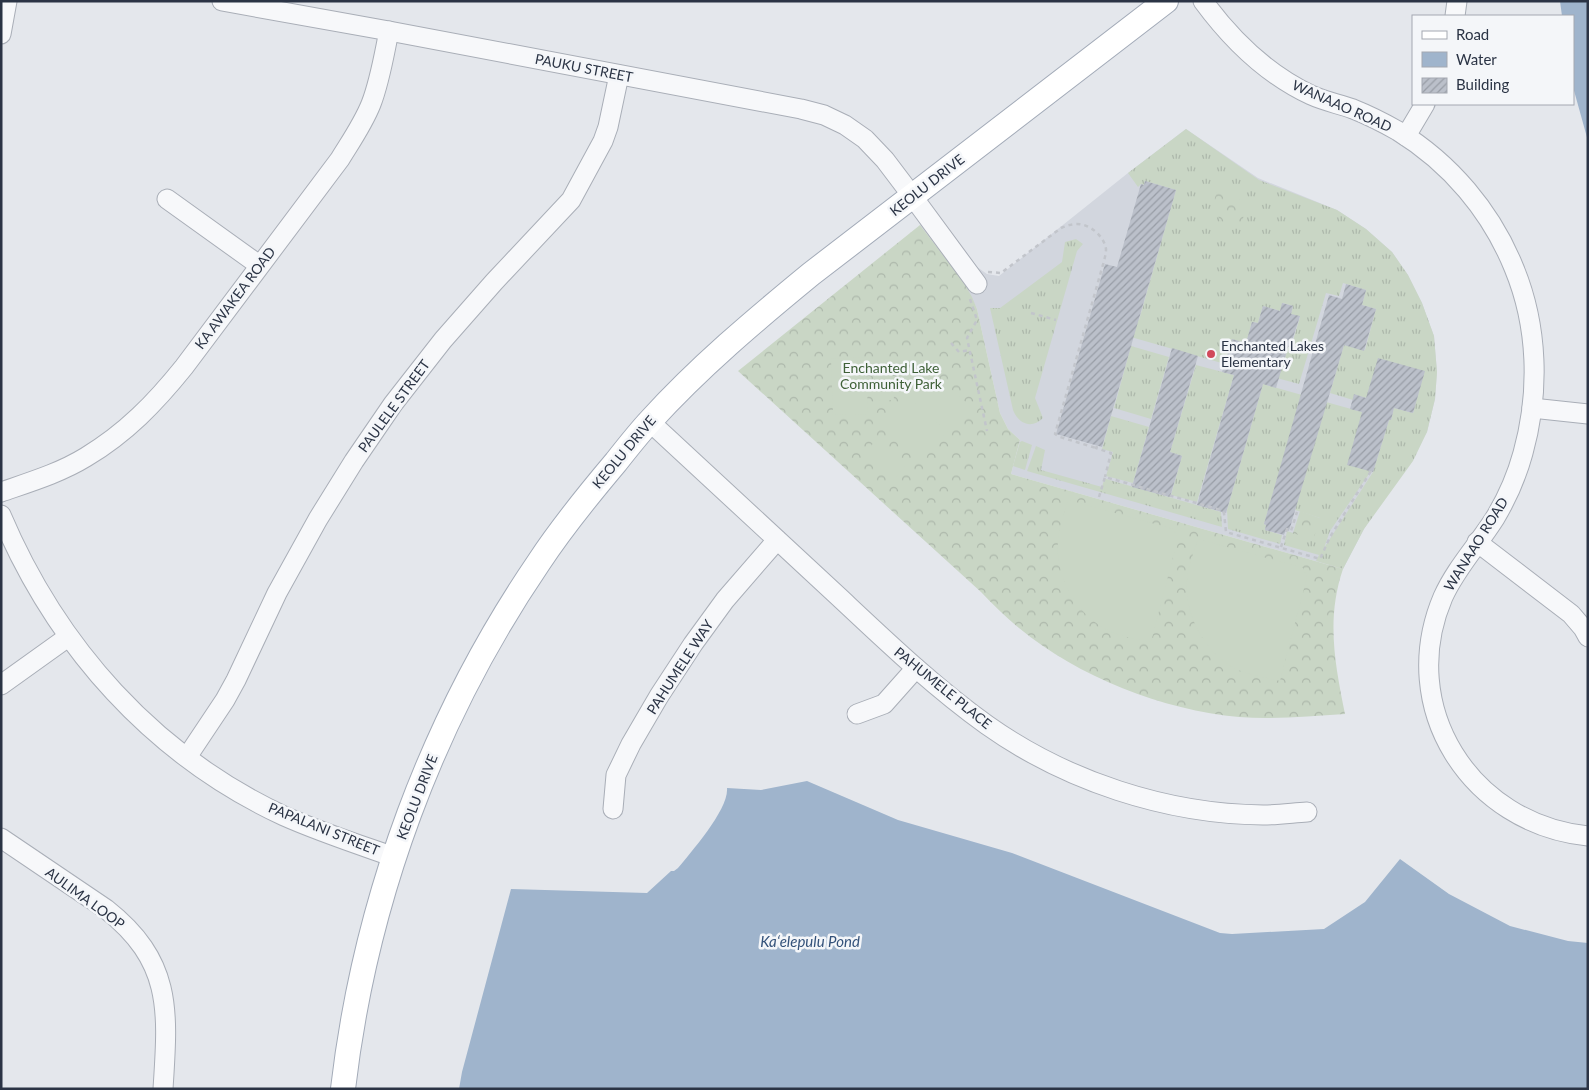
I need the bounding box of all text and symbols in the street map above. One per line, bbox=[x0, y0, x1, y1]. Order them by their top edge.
legend bbox=[1412, 15, 1574, 105]
text: Road bbox=[1456, 25, 1489, 43]
street label: PAUKU STREET bbox=[534, 50, 635, 85]
text: Water bbox=[1456, 50, 1497, 68]
text: Building bbox=[1456, 75, 1509, 93]
street label: WANAAO ROAD bbox=[1290, 76, 1395, 135]
street label: KEOLU DRIVE bbox=[886, 150, 967, 219]
street label: KA AWAKEA ROAD bbox=[191, 243, 279, 352]
place label: Enchanted Lakes Elementary bbox=[1221, 337, 1324, 370]
marker: Enchanted Lakes Elementary bbox=[1205, 348, 1217, 360]
street label: PAULELE STREET bbox=[354, 355, 433, 455]
park label: Enchanted Lake Community Park bbox=[840, 359, 943, 392]
street label: KEOLU DRIVE bbox=[588, 412, 659, 492]
street label: WANAAO ROAD bbox=[1440, 494, 1511, 594]
street label: PAHUMELE WAY bbox=[643, 616, 717, 717]
street label: PAHUMELE PLACE bbox=[891, 643, 995, 732]
street label: KEOLU DRIVE bbox=[392, 752, 441, 842]
street label: PAPALANI STREET bbox=[266, 798, 383, 859]
street label: AULIMA LOOP bbox=[42, 863, 128, 932]
water label: Kaʻelepulu Pond bbox=[760, 932, 860, 950]

